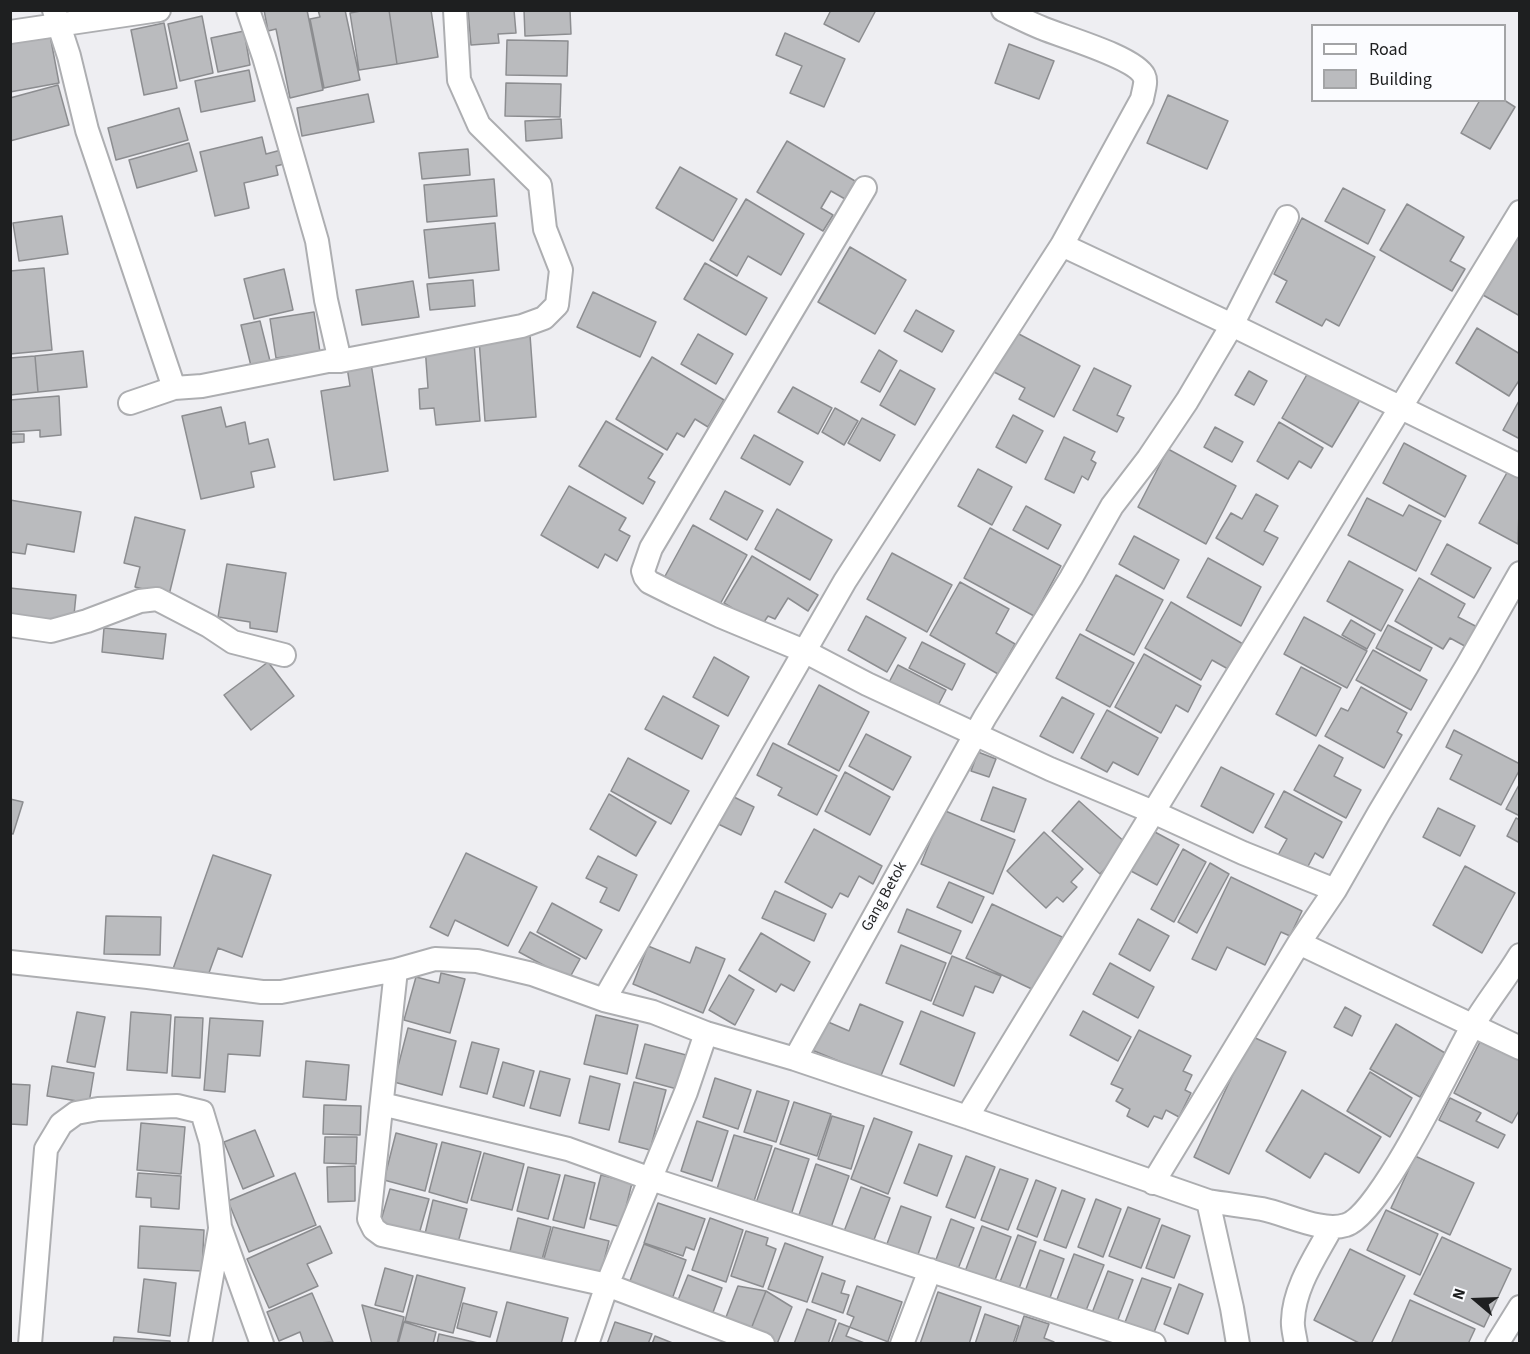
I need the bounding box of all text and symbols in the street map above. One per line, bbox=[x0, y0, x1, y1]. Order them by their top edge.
legend bbox=[1311, 24, 1506, 102]
text: Road bbox=[1369, 37, 1408, 62]
text: Building bbox=[1369, 67, 1432, 92]
street label: Gang Betok bbox=[858, 859, 912, 935]
north arrow bbox=[1446, 1270, 1506, 1330]
text: N bbox=[1447, 1286, 1471, 1303]

